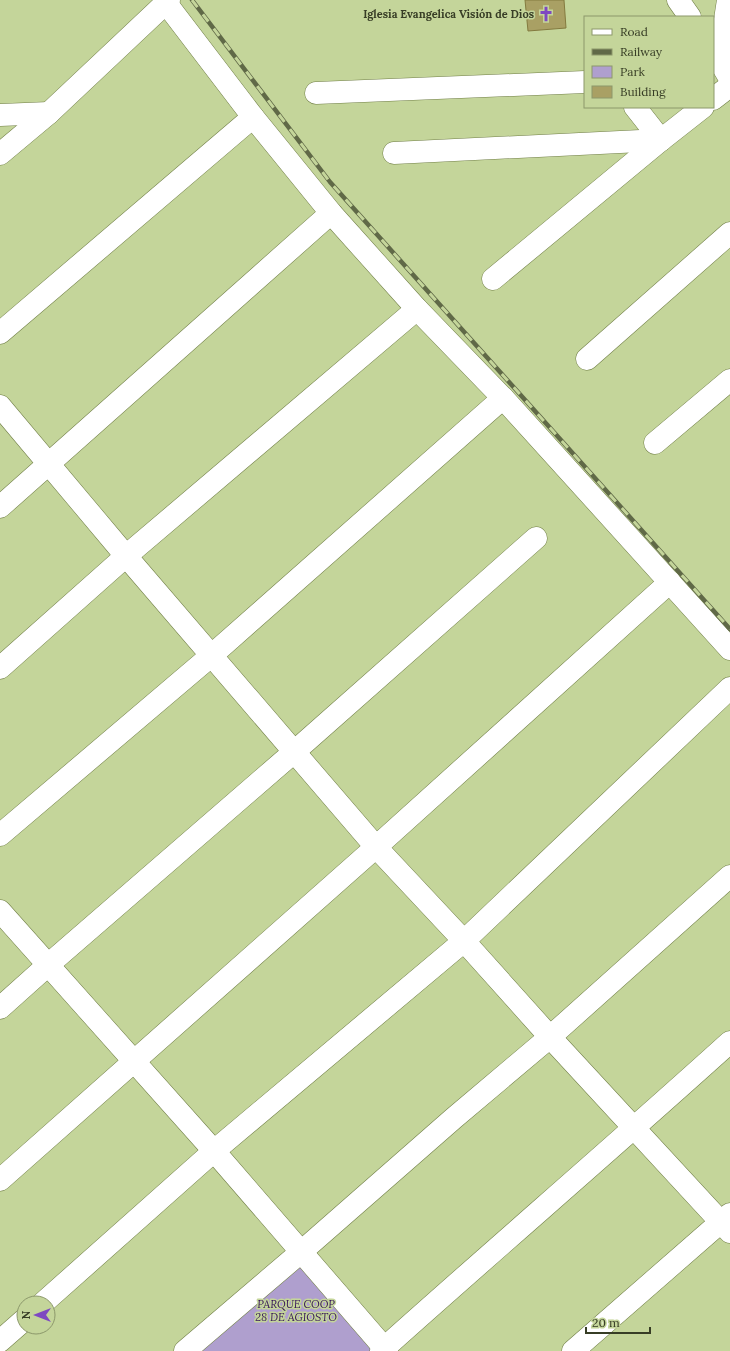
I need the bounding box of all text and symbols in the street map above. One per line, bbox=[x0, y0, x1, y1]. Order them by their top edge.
church icon: Iglesia Evangelica Visión de Dios bbox=[537, 5, 555, 23]
place label: Iglesia Evangelica Visión de Dios bbox=[363, 7, 534, 21]
legend bbox=[584, 16, 714, 108]
text: Road bbox=[620, 24, 648, 39]
text: Railway bbox=[620, 44, 663, 59]
text: Park bbox=[620, 64, 646, 79]
text: Building bbox=[620, 84, 666, 99]
north arrow bbox=[16, 1295, 56, 1335]
park label: PARQUE COOP 28 DE AGIOSTO bbox=[255, 1297, 337, 1324]
scale bar bbox=[586, 1309, 650, 1335]
text: N bbox=[19, 1310, 33, 1319]
text: 20 m bbox=[592, 1315, 620, 1330]

